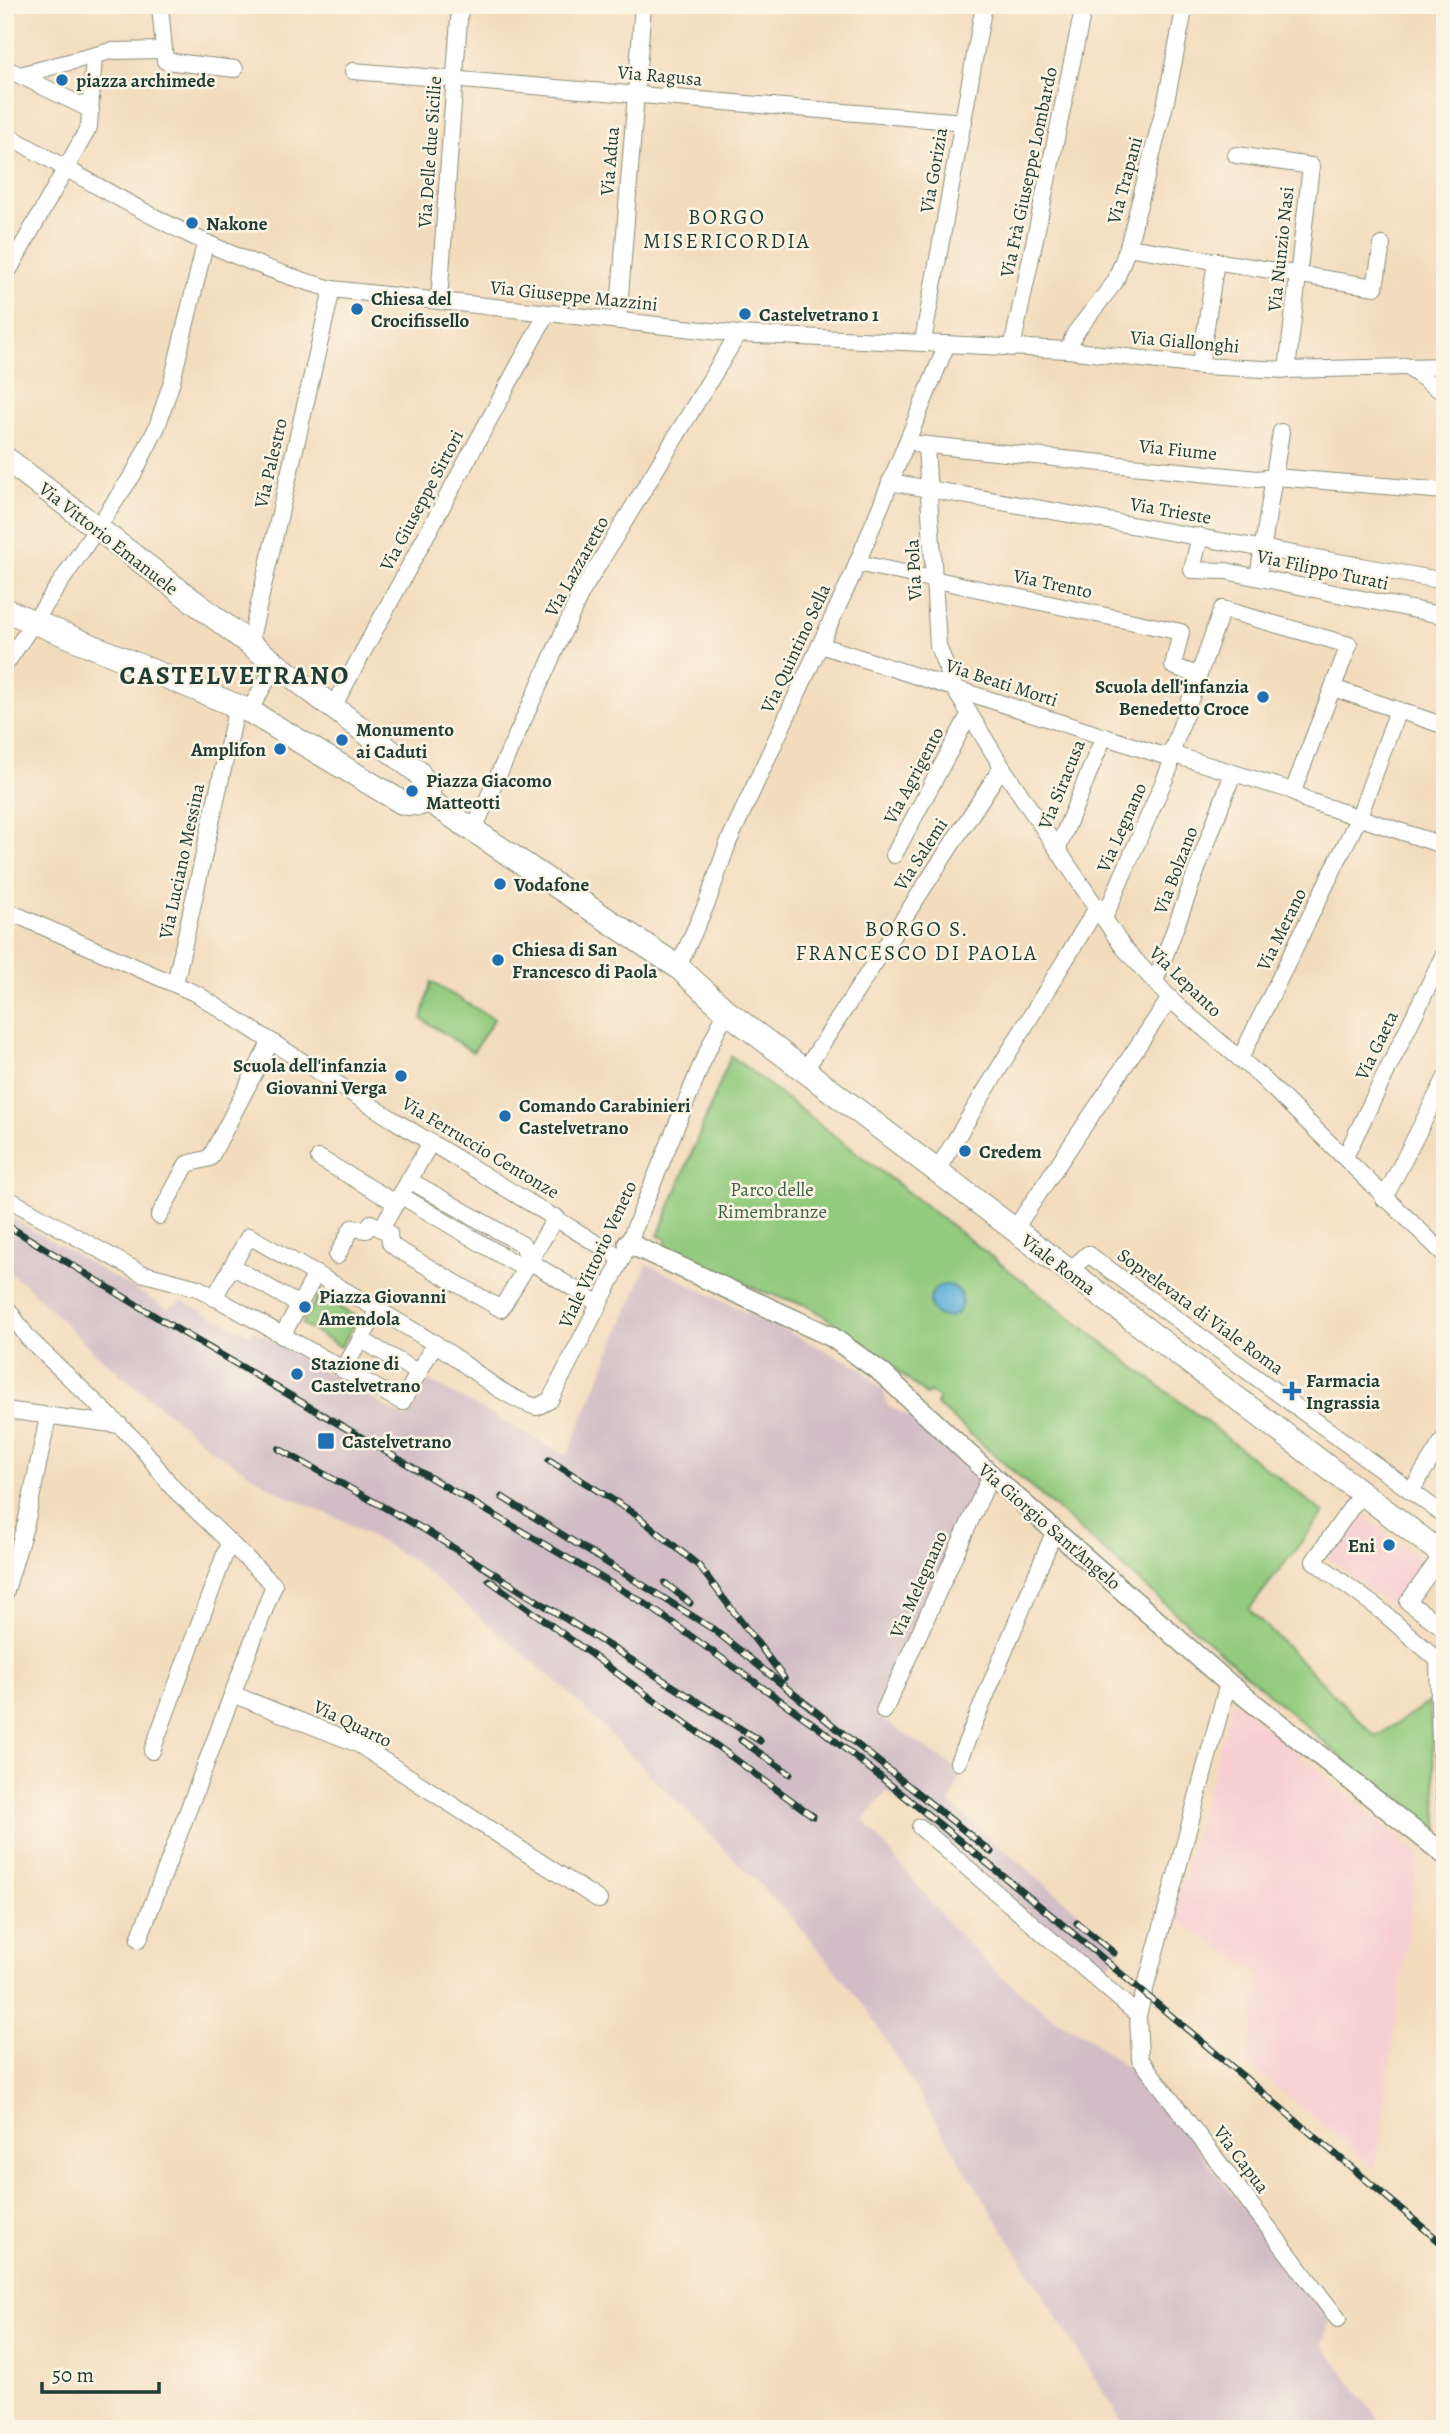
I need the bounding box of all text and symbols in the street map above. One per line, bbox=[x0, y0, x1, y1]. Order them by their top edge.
street label: Via Ragusa bbox=[615, 59, 704, 93]
street label: Via Frà Giuseppe Lombardo bbox=[994, 65, 1064, 281]
place label: piazza archimede bbox=[76, 68, 215, 94]
marker: piazza archimede bbox=[54, 72, 70, 88]
street label: Via Delle due Sicilie bbox=[412, 75, 448, 230]
street label: Via Adua bbox=[594, 125, 626, 198]
street label: Via Gorizia bbox=[914, 125, 954, 216]
street label: Via Trapani bbox=[1101, 134, 1149, 228]
street label: Via Nunzio Nasi bbox=[1261, 185, 1300, 314]
district label: BORGO MISERICORDIA bbox=[643, 203, 811, 255]
place label: Nakone bbox=[206, 211, 268, 237]
marker: Nakone bbox=[184, 215, 200, 231]
street label: Via Giuseppe Mazzini bbox=[488, 274, 659, 318]
place label: Chiesa del Crocifissello bbox=[371, 286, 470, 334]
marker: Chiesa del Crocifissello bbox=[349, 301, 365, 317]
place label: Castelvetrano 1 bbox=[759, 302, 879, 328]
marker: Castelvetrano 1 bbox=[737, 306, 753, 322]
street label: Via Giallonghi bbox=[1128, 324, 1241, 360]
street label: Via Palestro bbox=[248, 416, 294, 512]
street label: Via Giuseppe Sirtori bbox=[373, 425, 470, 576]
street label: Via Fiume bbox=[1137, 433, 1218, 467]
street label: Via Vittorio Emanuele bbox=[32, 475, 184, 602]
street label: Via Trieste bbox=[1127, 491, 1214, 531]
street label: Via Lazzaretto bbox=[538, 512, 615, 622]
street label: Via Pola bbox=[899, 538, 929, 602]
street label: Via Filippo Turati bbox=[1253, 543, 1391, 597]
street label: Via Trento bbox=[1010, 563, 1095, 605]
street label: Via Quintino Sella bbox=[754, 580, 837, 718]
street label: Via Beati Morti bbox=[941, 652, 1061, 713]
district label: CASTELVETRANO bbox=[120, 658, 350, 693]
place label: Scuola dell'infanzia Benedetto Croce bbox=[1095, 674, 1250, 722]
marker: Scuola dell'infanzia Benedetto Croce bbox=[1255, 689, 1271, 705]
place label: Monumento ai Caduti bbox=[356, 717, 454, 765]
street label: Via Agrigento bbox=[877, 722, 950, 829]
marker: Monumento ai Caduti bbox=[334, 732, 350, 748]
street label: Via Siracusa bbox=[1032, 735, 1092, 834]
place label: Amplifon bbox=[190, 737, 266, 763]
marker: Amplifon bbox=[272, 741, 288, 757]
place label: Piazza Giacomo Matteotti bbox=[426, 768, 552, 816]
street label: Via Legnano bbox=[1090, 779, 1153, 877]
street label: Via Luciano Messina bbox=[153, 781, 211, 943]
marker: Piazza Giacomo Matteotti bbox=[404, 783, 420, 799]
street label: Via Salemi bbox=[887, 813, 954, 897]
street label: Via Bolzano bbox=[1147, 823, 1204, 919]
place label: Vodafone bbox=[513, 872, 590, 898]
marker: Vodafone bbox=[492, 876, 508, 892]
street label: Via Merano bbox=[1250, 884, 1313, 976]
district label: BORGO S. FRANCESCO DI PAOLA bbox=[796, 915, 1038, 967]
place label: Chiesa di San Francesco di Paola bbox=[512, 937, 658, 985]
street label: Via Lepanto bbox=[1142, 940, 1227, 1023]
marker: Chiesa di San Francesco di Paola bbox=[490, 952, 506, 968]
street label: Via Gaeta bbox=[1349, 1006, 1405, 1085]
place label: Scuola dell'infanzia Giovanni Verga bbox=[233, 1053, 388, 1101]
marker: Scuola dell'infanzia Giovanni Verga bbox=[393, 1068, 409, 1084]
street label: Via Ferruccio Centonze bbox=[396, 1090, 564, 1205]
place label: Comando Carabinieri Castelvetrano bbox=[519, 1093, 691, 1141]
marker: Comando Carabinieri Castelvetrano bbox=[497, 1108, 513, 1124]
place label: Credem bbox=[979, 1139, 1042, 1165]
marker: Credem bbox=[957, 1143, 973, 1159]
street label: Viale Vittorio Veneto bbox=[552, 1177, 643, 1333]
park label: Parco delle Rimembranze bbox=[717, 1177, 827, 1225]
street label: Viale Roma bbox=[1015, 1228, 1101, 1301]
street label: Soprelevata di Viale Roma bbox=[1112, 1242, 1289, 1381]
place label: Piazza Giovanni Amendola bbox=[318, 1284, 447, 1332]
marker: Piazza Giovanni Amendola bbox=[297, 1299, 313, 1315]
place label: Stazione di Castelvetrano bbox=[311, 1351, 421, 1399]
marker: Stazione di Castelvetrano bbox=[289, 1366, 305, 1382]
place label: Farmacia Ingrassia bbox=[1306, 1368, 1381, 1416]
marker: Farmacia Ingrassia bbox=[1284, 1383, 1300, 1399]
place label: Castelvetrano bbox=[342, 1429, 452, 1455]
marker: Castelvetrano bbox=[316, 1431, 336, 1451]
street label: Via Giorgio Sant'Angelo bbox=[972, 1457, 1126, 1596]
street label: Via Melegnano bbox=[883, 1527, 954, 1643]
place label: Eni bbox=[1348, 1533, 1375, 1559]
marker: Eni bbox=[1381, 1537, 1397, 1553]
street label: Via Quarto bbox=[308, 1693, 396, 1754]
street label: Via Capua bbox=[1207, 2120, 1275, 2199]
scale bar bbox=[42, 2350, 159, 2394]
text: 50 m bbox=[52, 2361, 94, 2389]

